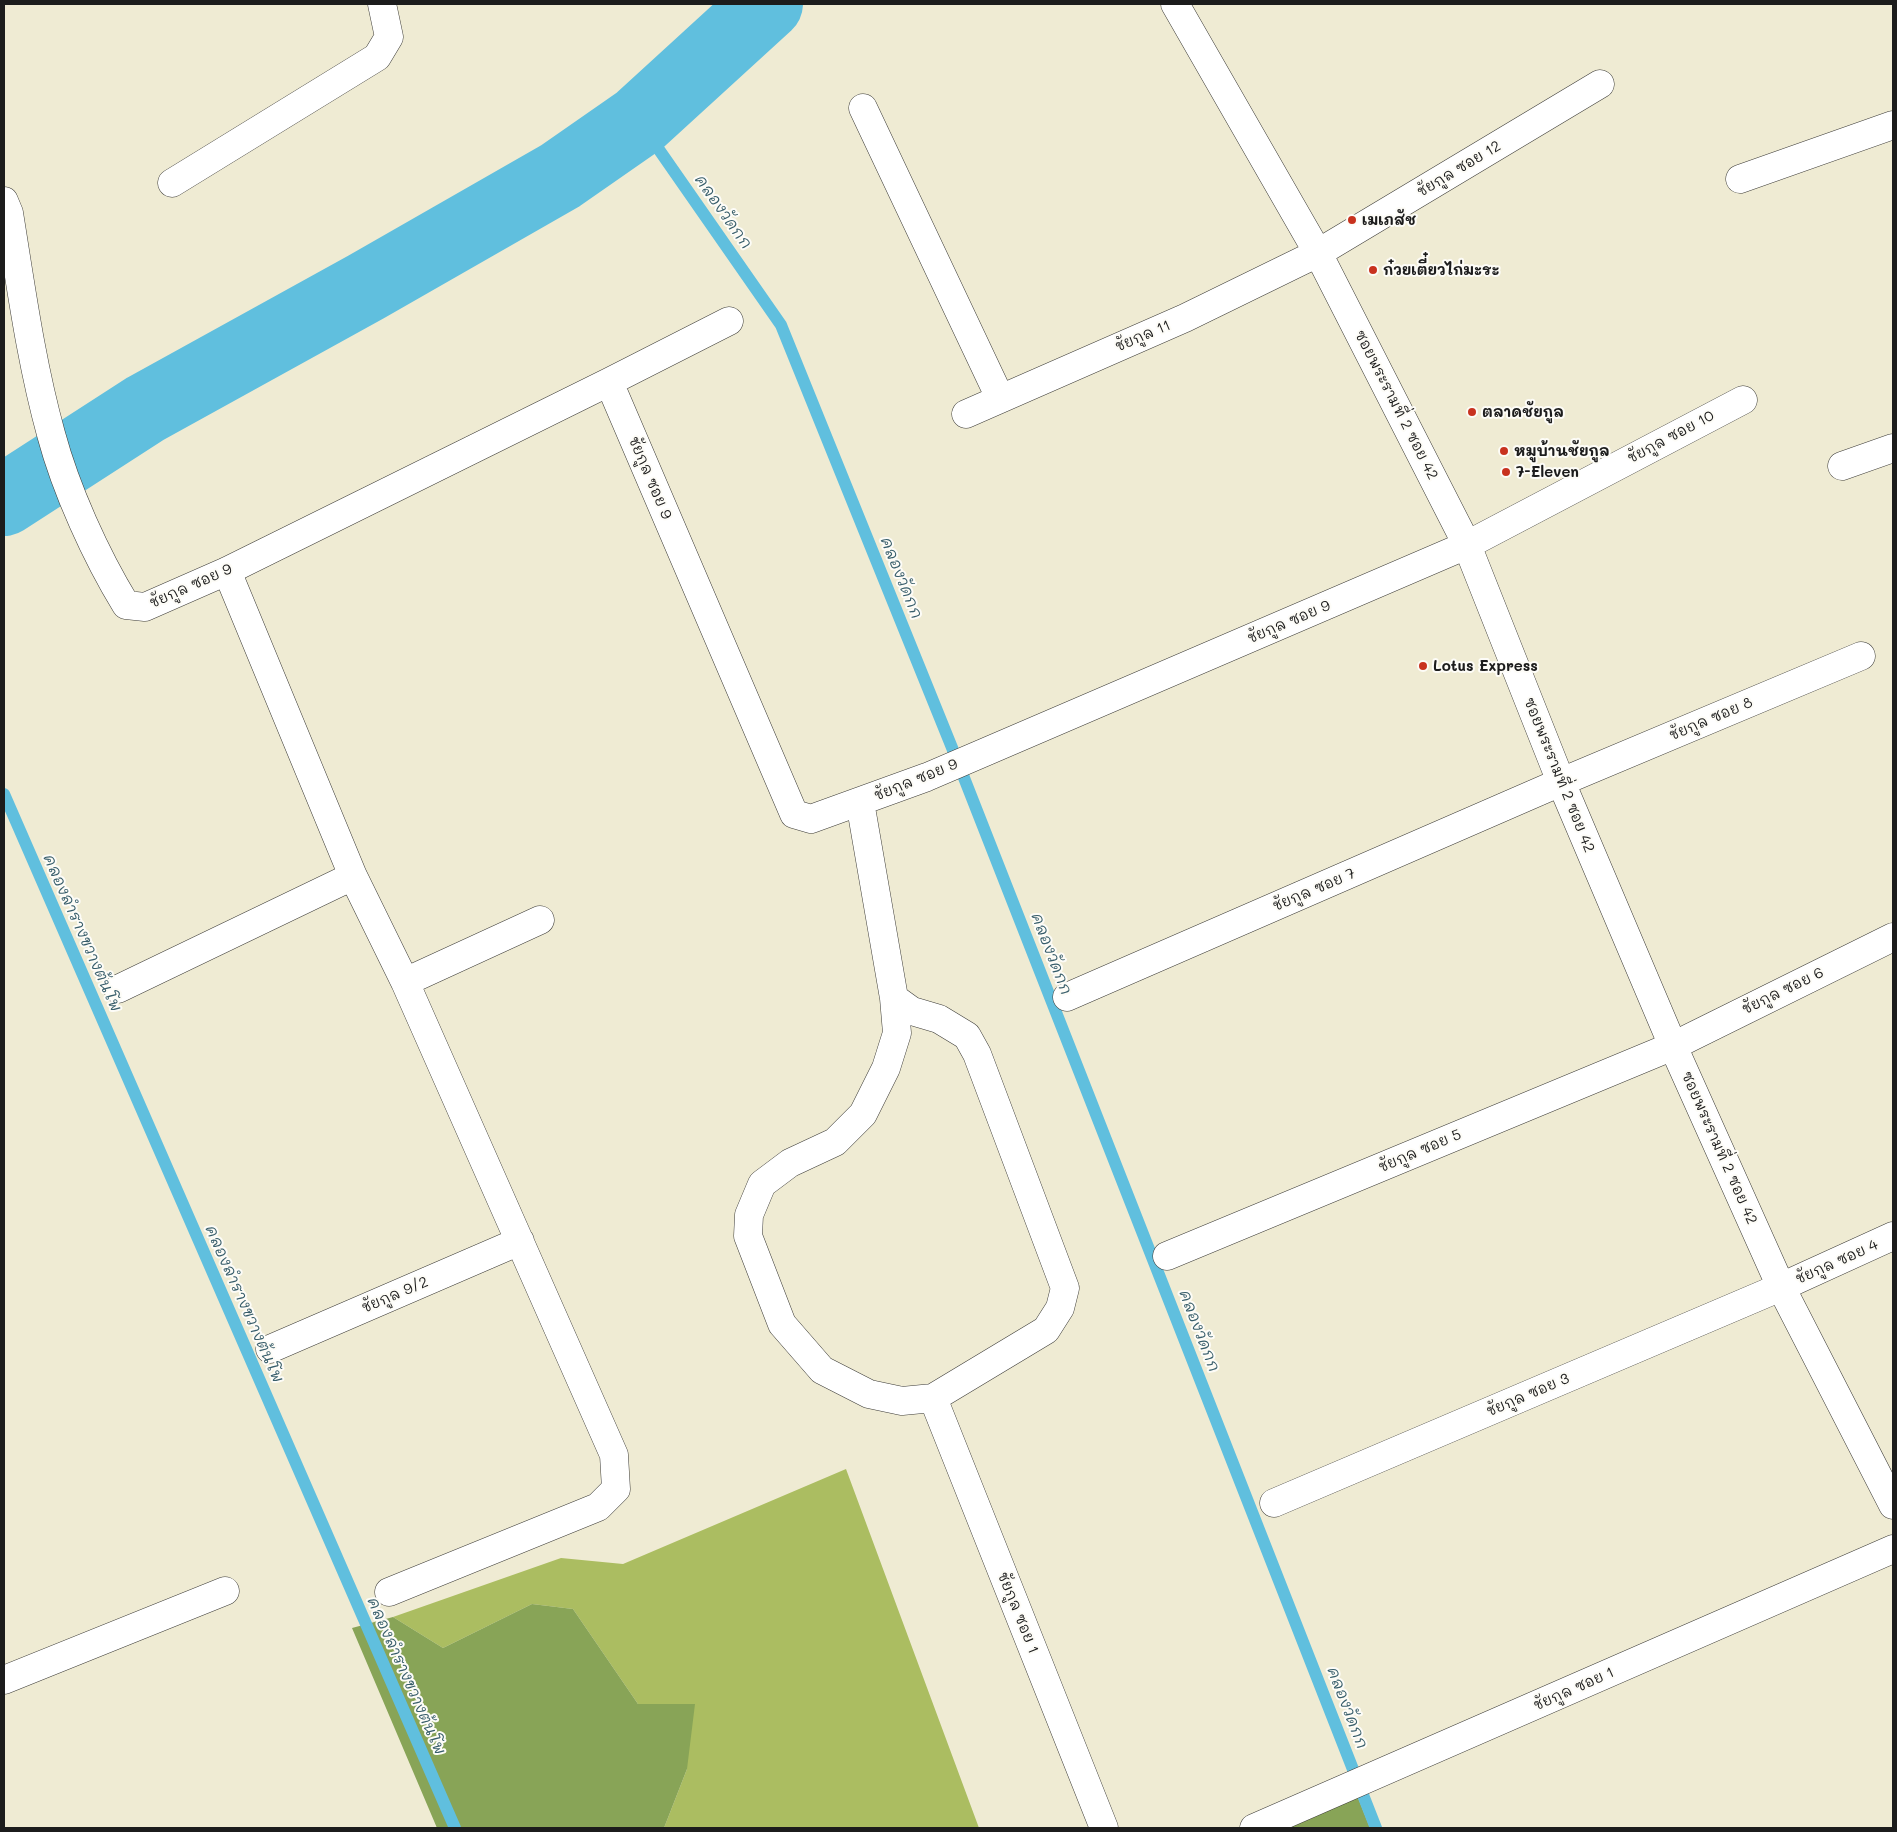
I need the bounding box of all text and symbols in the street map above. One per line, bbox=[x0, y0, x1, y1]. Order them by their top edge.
street label: ชัยกูล ซอย 12 bbox=[1414, 137, 1504, 201]
water label: คลองวัดกก bbox=[690, 171, 756, 253]
place label: เมเภสัช bbox=[1362, 211, 1416, 229]
marker: เมเภสัช bbox=[1346, 214, 1358, 226]
place label: ก๋วยเตี๋ยวไก่มะระ bbox=[1383, 261, 1499, 279]
marker: ก๋วยเตี๋ยวไก่มะระ bbox=[1367, 264, 1379, 276]
street label: ชัยกูล 11 bbox=[1113, 316, 1173, 356]
street label: ซอยพระรามที่ 2 ซอย 42 bbox=[1350, 327, 1442, 483]
place label: ตลาดชัยกูล bbox=[1482, 403, 1564, 421]
marker: ตลาดชัยกูล bbox=[1466, 406, 1478, 418]
street label: ชัยกูล ซอย 10 bbox=[1625, 407, 1717, 467]
street label: ชัยกูล ซอย 9 bbox=[624, 434, 676, 522]
place label: หมูบ้านชัยกูล bbox=[1514, 442, 1610, 460]
marker: หมูบ้านชัยกูล bbox=[1498, 445, 1510, 457]
place label: 7-Eleven bbox=[1516, 463, 1579, 481]
marker: 7-Eleven bbox=[1500, 466, 1512, 478]
water label: คลองวัดกก bbox=[876, 534, 926, 622]
street label: ชัยกูล ซอย 9 bbox=[147, 560, 235, 612]
street label: ชัยกูล ซอย 9 bbox=[1245, 596, 1333, 648]
place label: Lotus Express bbox=[1433, 657, 1538, 675]
marker: Lotus Express bbox=[1417, 660, 1429, 672]
street label: ชัยกูล ซอย 8 bbox=[1667, 693, 1755, 745]
street label: ซอยพระรามที่ 2 ซอย 42 bbox=[1520, 695, 1598, 855]
street label: ชัยกูล ซอย 9 bbox=[872, 755, 960, 805]
water label: คลองลำรางขวางต้นโพ bbox=[39, 851, 125, 1015]
street label: ชัยกูล ซอย 7 bbox=[1270, 865, 1358, 915]
water label: คลองวัดกก bbox=[1027, 910, 1075, 998]
street label: ชัยกูล ซอย 6 bbox=[1739, 964, 1827, 1018]
street label: ซอยพระรามที่ 2 ซอย 42 bbox=[1677, 1069, 1761, 1227]
street label: ชัยกูล ซอย 5 bbox=[1376, 1126, 1464, 1176]
water label: คลองลำรางขวางต้นโพ bbox=[201, 1222, 287, 1386]
street label: ชัยกูล ซอย 4 bbox=[1793, 1236, 1881, 1288]
street label: ชัยกูล 9/2 bbox=[359, 1273, 431, 1317]
water label: คลองวัดกก bbox=[1175, 1287, 1223, 1375]
street label: ชัยกูล ซอย 3 bbox=[1484, 1369, 1572, 1421]
street label: ชัยกูล ซอย 1 bbox=[994, 1570, 1042, 1656]
water label: คลองลำรางขวางต้นโพ bbox=[363, 1594, 449, 1758]
street label: ชัยกูล ซอย 1 bbox=[1531, 1663, 1617, 1715]
water label: คลองวัดกก bbox=[1323, 1664, 1371, 1752]

